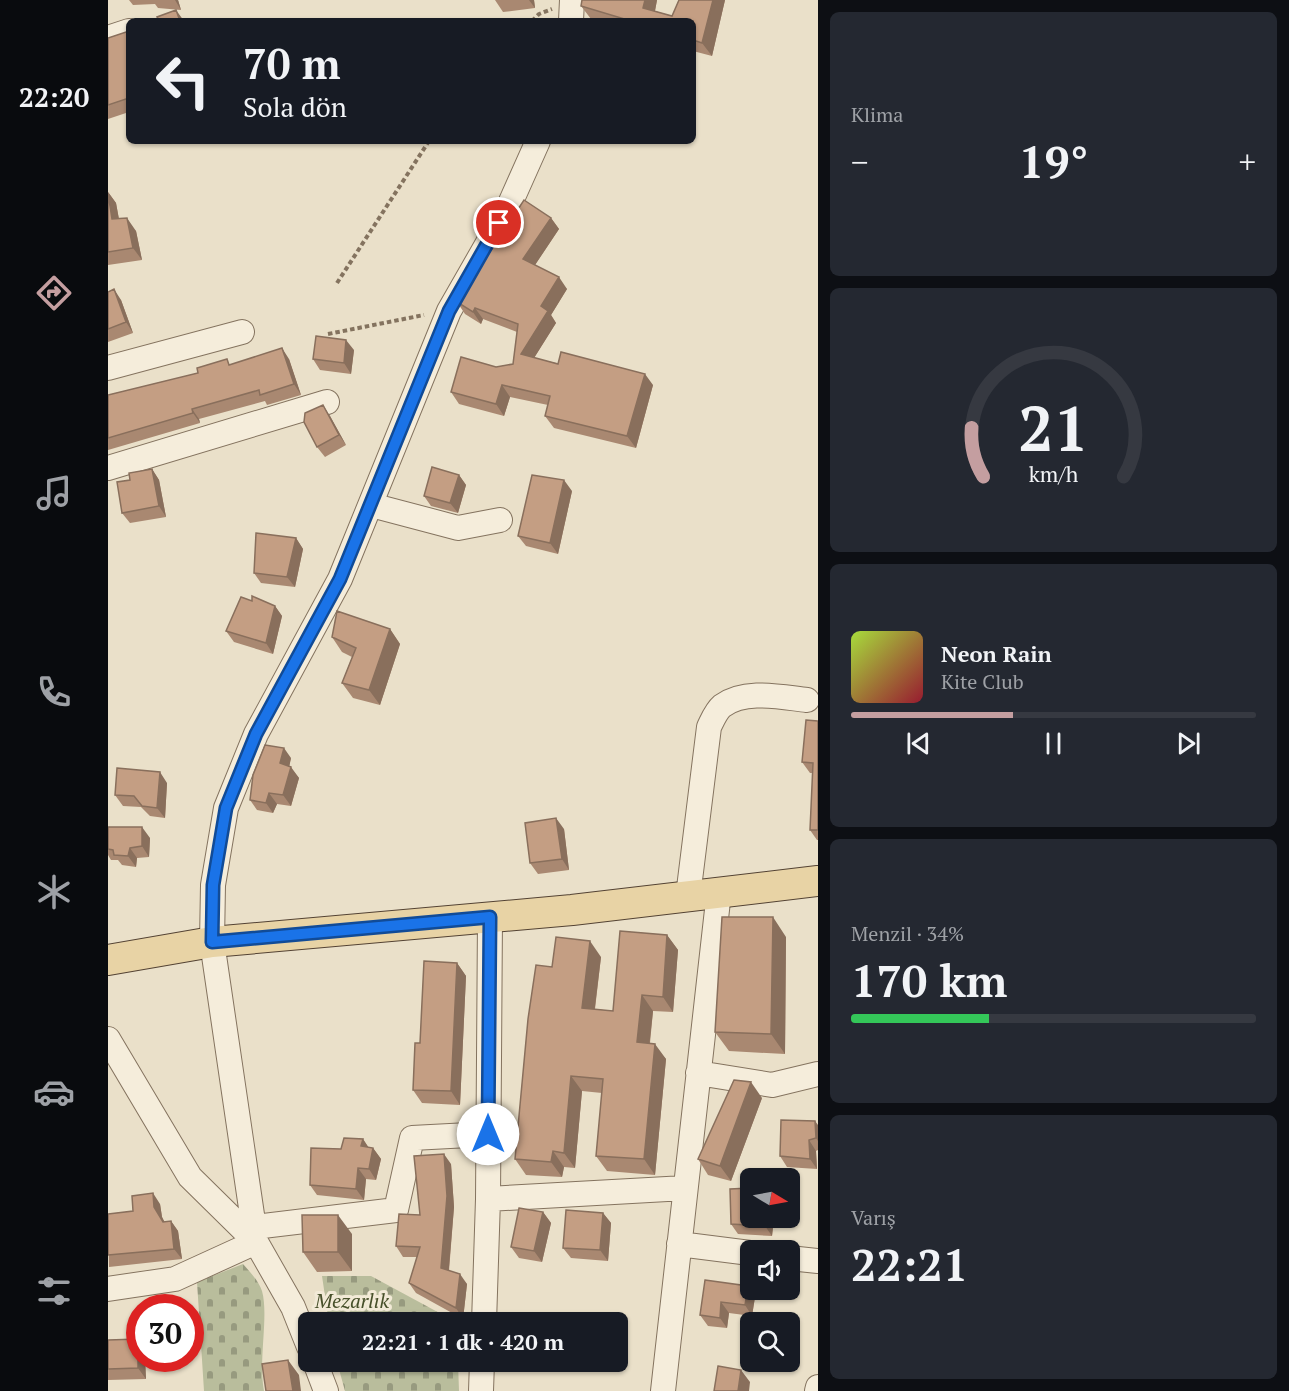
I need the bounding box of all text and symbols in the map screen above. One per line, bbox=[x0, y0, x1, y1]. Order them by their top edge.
text: 70 m bbox=[243, 35, 341, 91]
icon: left bbox=[144, 42, 222, 120]
text: 22:20 bbox=[19, 79, 89, 115]
text: Sola dön bbox=[243, 89, 347, 125]
text: Klima bbox=[851, 101, 903, 128]
text: 19° bbox=[1019, 131, 1088, 191]
text: − bbox=[851, 140, 869, 183]
text: + bbox=[1238, 140, 1256, 183]
pin bbox=[473, 197, 524, 248]
icon: arrive bbox=[482, 206, 515, 239]
icon: directions bbox=[33, 272, 75, 314]
text: 21 bbox=[1018, 386, 1089, 469]
text: km/h bbox=[1029, 460, 1079, 488]
icon: music bbox=[33, 472, 75, 514]
text: Neon Rain bbox=[941, 639, 1052, 668]
text: Kite Club bbox=[941, 668, 1024, 695]
icon: phone bbox=[33, 671, 75, 713]
icon: previous bbox=[902, 727, 935, 760]
icon: pause bbox=[1037, 727, 1070, 760]
icon: next bbox=[1172, 727, 1205, 760]
icon: climate bbox=[33, 871, 75, 913]
text: Menzil · 34% bbox=[851, 920, 964, 947]
text: 170 km bbox=[851, 950, 1007, 1010]
icon: car bbox=[33, 1071, 75, 1113]
position arrow bbox=[456, 1102, 520, 1166]
north arrow bbox=[740, 1168, 800, 1228]
map controls bbox=[740, 1168, 800, 1372]
text: Varış bbox=[851, 1204, 896, 1231]
text: 22:21 bbox=[851, 1234, 968, 1294]
button: sound bbox=[740, 1240, 800, 1300]
icon: filters bbox=[33, 1270, 75, 1312]
park label: Mezarlık bbox=[314, 1287, 389, 1314]
speed limit sign: 30 bbox=[126, 1294, 204, 1372]
button: search bbox=[740, 1312, 800, 1372]
text: 22:21 · 1 dk · 420 m bbox=[362, 1327, 564, 1356]

